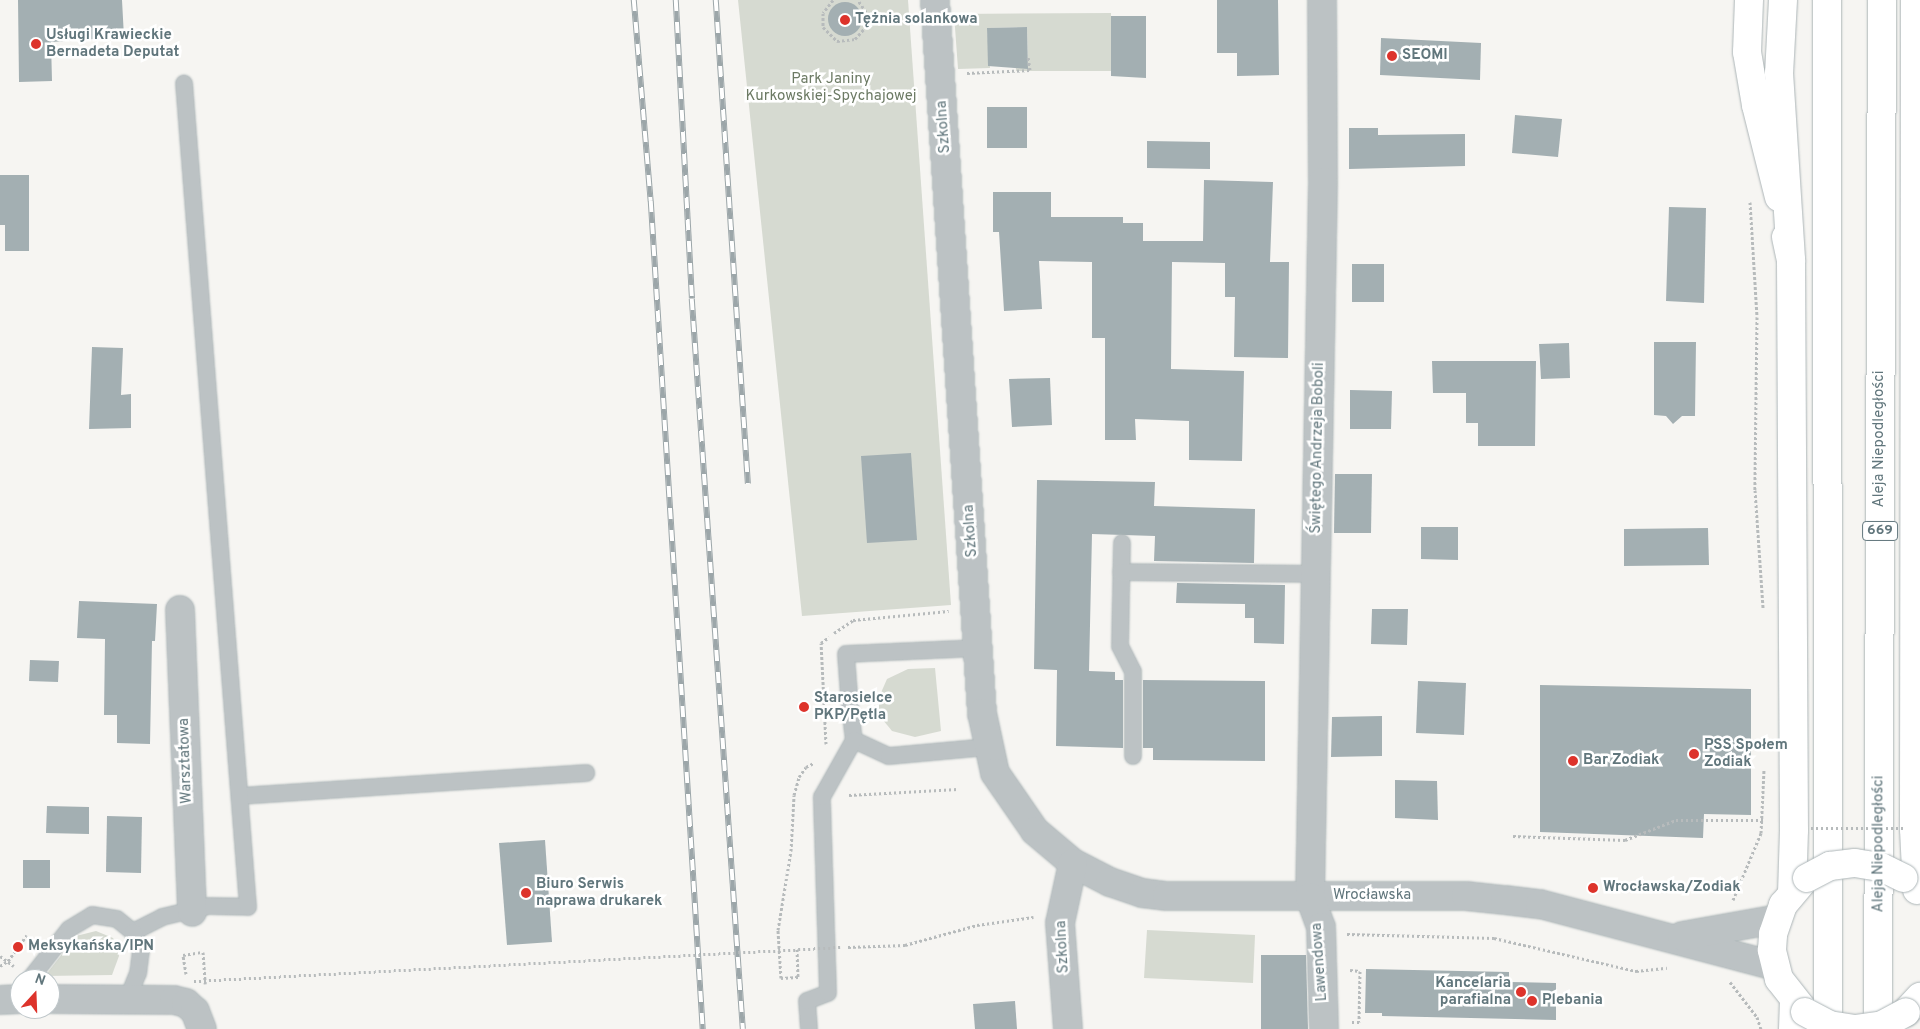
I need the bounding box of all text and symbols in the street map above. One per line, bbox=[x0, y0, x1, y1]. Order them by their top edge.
place label: Tężnia solankowa bbox=[855, 11, 978, 29]
marker: Tężnia solankowa bbox=[839, 14, 851, 26]
place label: Usługi Krawieckie Bernadeta Deputat bbox=[46, 26, 179, 61]
marker: Usługi Krawieckie Bernadeta Deputat bbox=[30, 38, 42, 50]
place label: SEOMI bbox=[1402, 47, 1448, 65]
marker: SEOMI bbox=[1386, 50, 1398, 62]
park label: Park Janiny Kurkowskiej-Spychajowej bbox=[745, 70, 917, 105]
street label: Szkolna bbox=[933, 100, 955, 154]
street label: Świętego Andrzeja Boboli bbox=[1308, 362, 1328, 534]
street label: Aleja Niepodległości bbox=[1871, 370, 1889, 508]
street label: Szkolna bbox=[960, 504, 982, 558]
road number: 669 bbox=[1861, 520, 1899, 542]
place label: Starosielce PKP/Pętla bbox=[814, 689, 892, 724]
marker: Starosielce PKP/Pętla bbox=[798, 701, 810, 713]
street label: Warsztatowa bbox=[176, 718, 196, 804]
place label: PSS Społem Zodiak bbox=[1704, 736, 1788, 771]
marker: PSS Społem Zodiak bbox=[1688, 748, 1700, 760]
place label: Bar Zodiak bbox=[1583, 752, 1659, 770]
marker: Bar Zodiak bbox=[1567, 755, 1579, 767]
street label: Aleja Niepodległości bbox=[1870, 775, 1888, 913]
place label: Biuro Serwis naprawa drukarek bbox=[536, 875, 662, 910]
place label: Wrocławska/Zodiak bbox=[1603, 879, 1741, 897]
marker: Wrocławska/Zodiak bbox=[1587, 882, 1599, 894]
marker: Biuro Serwis naprawa drukarek bbox=[520, 887, 532, 899]
street label: Wrocławska bbox=[1333, 887, 1411, 905]
street label: Szkolna bbox=[1053, 920, 1073, 974]
street label: Lawendowa bbox=[1308, 922, 1332, 1002]
place label: Meksykańska/IPN bbox=[28, 938, 154, 956]
marker: Meksykańska/IPN bbox=[12, 941, 24, 953]
north arrow bbox=[10, 969, 60, 1019]
text: N bbox=[32, 971, 48, 990]
place label: Kancelaria parafialna bbox=[1435, 974, 1511, 1009]
marker: Kancelaria parafialna bbox=[1515, 986, 1527, 998]
place label: Plebania bbox=[1542, 992, 1603, 1010]
marker: Plebania bbox=[1526, 995, 1538, 1007]

